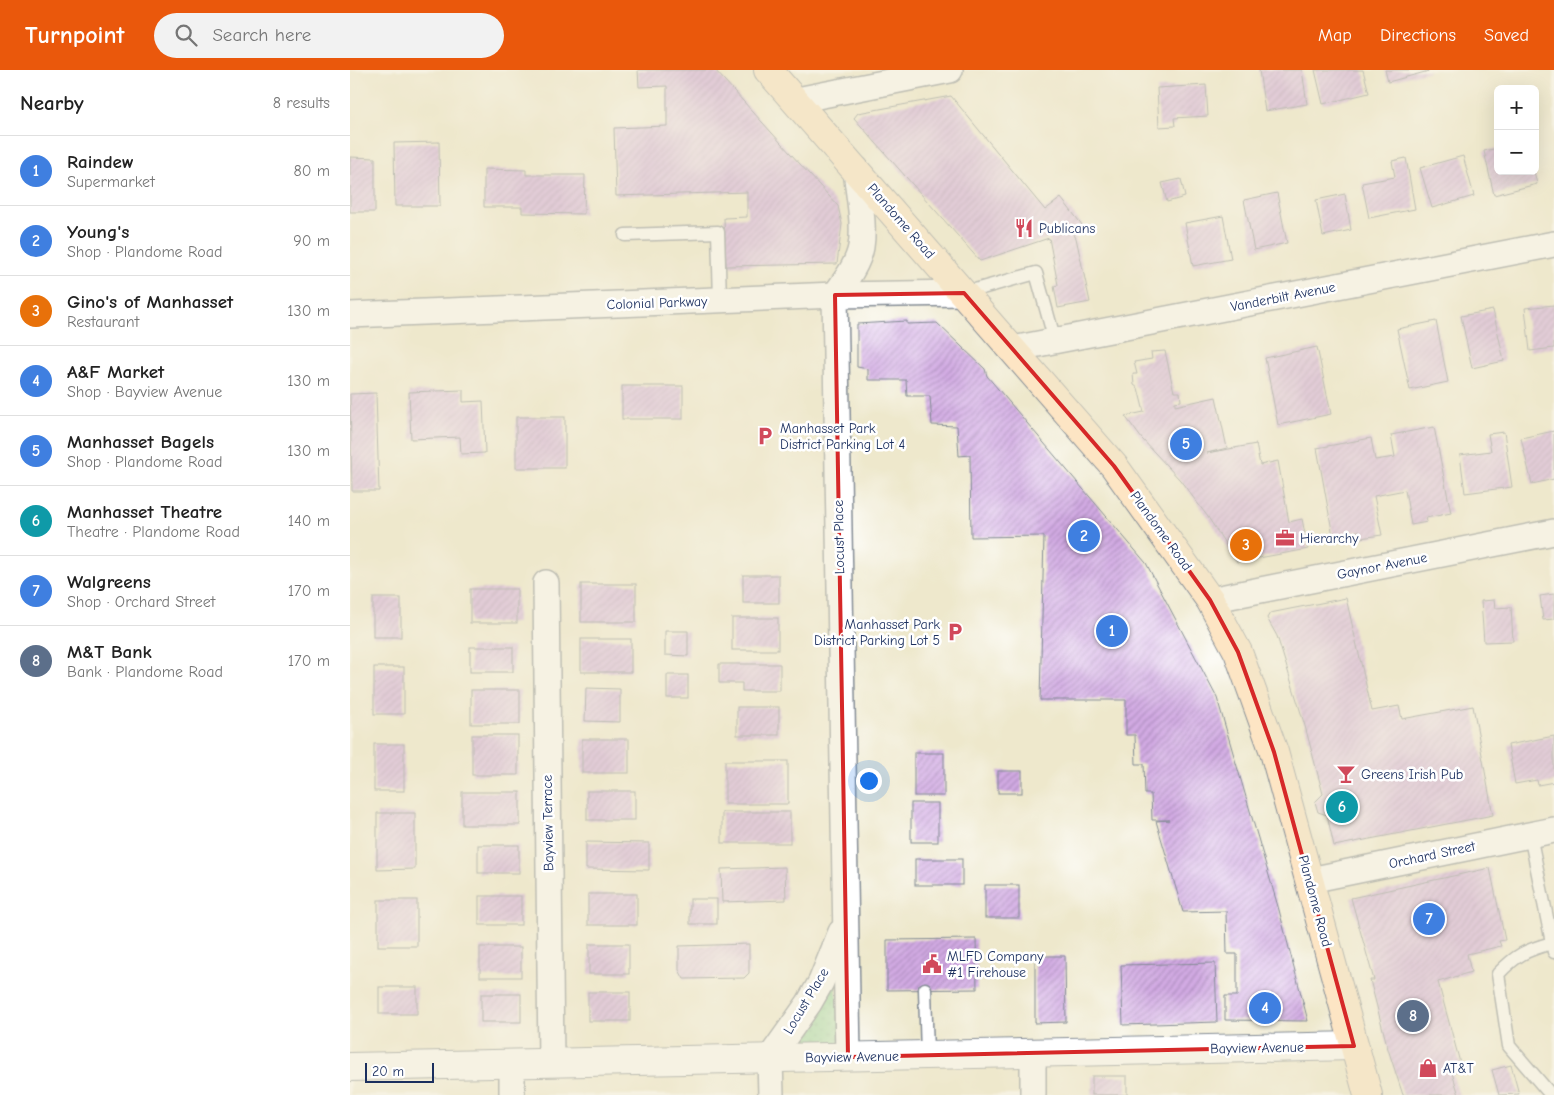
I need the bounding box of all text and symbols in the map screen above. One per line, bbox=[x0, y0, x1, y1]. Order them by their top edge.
search box bbox=[154, 13, 504, 58]
text: Turnpoint bbox=[25, 21, 124, 49]
icon: search bbox=[172, 21, 200, 49]
text: Search here bbox=[212, 24, 311, 46]
text: Map bbox=[1318, 25, 1352, 46]
text: Directions bbox=[1380, 25, 1456, 46]
text: Saved bbox=[1484, 25, 1529, 46]
map controls bbox=[1494, 85, 1539, 175]
button: + bbox=[1494, 85, 1539, 130]
text: Nearby bbox=[20, 91, 84, 115]
text: 8 results bbox=[273, 94, 330, 112]
button: − bbox=[1494, 130, 1539, 175]
text: Raindew bbox=[67, 151, 134, 173]
text: 1 bbox=[33, 162, 39, 180]
text: 80 m bbox=[293, 162, 330, 180]
text: Supermarket bbox=[67, 173, 155, 191]
street label: Plandome Road bbox=[864, 180, 938, 262]
restaurant icon: Publicans bbox=[1013, 217, 1035, 239]
place label: Publicans bbox=[1039, 220, 1095, 237]
text: Young's bbox=[67, 221, 129, 243]
text: 2 bbox=[32, 232, 40, 250]
text: 90 m bbox=[293, 232, 330, 250]
text: Shop · Plandome Road bbox=[67, 243, 223, 261]
street label: Vanderbilt Avenue bbox=[1229, 278, 1337, 316]
text: Gino's of Manhasset bbox=[67, 291, 233, 313]
street label: Colonial Parkway bbox=[606, 293, 708, 313]
text: 3 bbox=[32, 302, 40, 320]
text: 130 m bbox=[287, 302, 330, 320]
text: Restaurant bbox=[67, 313, 139, 331]
text: A&F Market bbox=[67, 361, 164, 383]
text: 4 bbox=[32, 372, 40, 390]
text: 130 m bbox=[287, 372, 330, 390]
text: Shop · Bayview Avenue bbox=[67, 383, 222, 401]
place label: Manhasset Park District Parking Lot 4 bbox=[780, 420, 906, 453]
parking icon: Manhasset Park District Parking Lot 4 bbox=[754, 425, 776, 447]
pin: 5 bbox=[1170, 425, 1202, 463]
text: Manhasset Bagels bbox=[67, 431, 214, 453]
text: 5 bbox=[32, 442, 40, 460]
text: 130 m bbox=[287, 442, 330, 460]
text: Shop · Plandome Road bbox=[67, 453, 223, 471]
street label: Plandome Road bbox=[1126, 488, 1196, 574]
street label: Locust Place bbox=[830, 500, 848, 574]
text: Manhasset Theatre bbox=[67, 501, 222, 523]
text: 6 bbox=[32, 512, 40, 530]
text: 140 m bbox=[288, 512, 330, 530]
pin: 2 bbox=[1068, 517, 1100, 555]
text: Theatre · Plandome Road bbox=[67, 523, 240, 541]
pin: 3 bbox=[1230, 526, 1262, 564]
office icon: Hierarchy bbox=[1274, 527, 1296, 549]
place label: Hierarchy bbox=[1300, 530, 1359, 547]
street label: Gaynor Avenue bbox=[1335, 549, 1429, 583]
text: Walgreens bbox=[67, 571, 151, 593]
text: 7 bbox=[32, 582, 40, 600]
text: 170 m bbox=[288, 582, 330, 600]
text: Shop · Orchard Street bbox=[67, 593, 215, 611]
pin: 1 bbox=[1096, 612, 1128, 650]
place label: Manhasset Park District Parking Lot 5 bbox=[814, 616, 940, 649]
parking icon: Manhasset Park District Parking Lot 5 bbox=[944, 621, 966, 643]
text: M&T Bank bbox=[67, 641, 152, 663]
text: 8 bbox=[32, 652, 40, 670]
text: 170 m bbox=[288, 652, 330, 670]
text: Bank · Plandome Road bbox=[67, 663, 223, 681]
bar icon: Greens Irish Pub bbox=[1335, 763, 1357, 785]
place label: Greens Irish Pub bbox=[1361, 766, 1463, 783]
your location bbox=[856, 768, 882, 794]
street label: Bayview Terrace bbox=[539, 775, 557, 871]
pin: 6 bbox=[1326, 788, 1358, 826]
street label: Orchard Street bbox=[1387, 837, 1478, 872]
street label: Plandome Road bbox=[1295, 853, 1335, 949]
pin: 7 bbox=[1413, 900, 1445, 938]
place label: MLFD Company #1 Firehouse bbox=[947, 948, 1044, 981]
public building icon: MLFD Company #1 Firehouse bbox=[921, 953, 943, 975]
street label: Locust Place bbox=[780, 965, 832, 1037]
pin: 4 bbox=[1249, 989, 1281, 1027]
pin: 8 bbox=[1397, 997, 1429, 1035]
street label: Bayview Avenue bbox=[1210, 1039, 1304, 1057]
street label: Bayview Avenue bbox=[805, 1048, 899, 1066]
shop icon: AT&T bbox=[1417, 1057, 1439, 1079]
scale bar bbox=[365, 1060, 434, 1083]
place label: AT&T bbox=[1443, 1060, 1474, 1077]
text: 20 m bbox=[372, 1063, 404, 1080]

